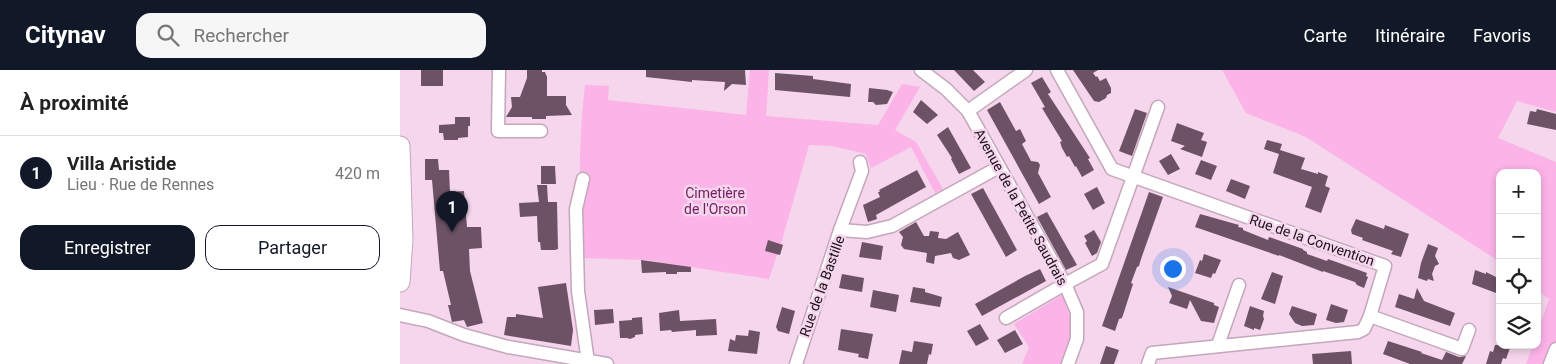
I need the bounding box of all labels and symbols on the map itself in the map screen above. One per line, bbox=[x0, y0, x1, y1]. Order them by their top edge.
street label: Avenue de la Petite Saudrais bbox=[971, 126, 1071, 288]
park label: Cimetière de l'Orson bbox=[684, 185, 746, 217]
pin: 1 bbox=[436, 191, 468, 232]
street label: Rue de la Convention bbox=[1248, 211, 1376, 269]
street label: Rue de la Bastille bbox=[796, 233, 848, 339]
your location bbox=[1160, 256, 1186, 282]

